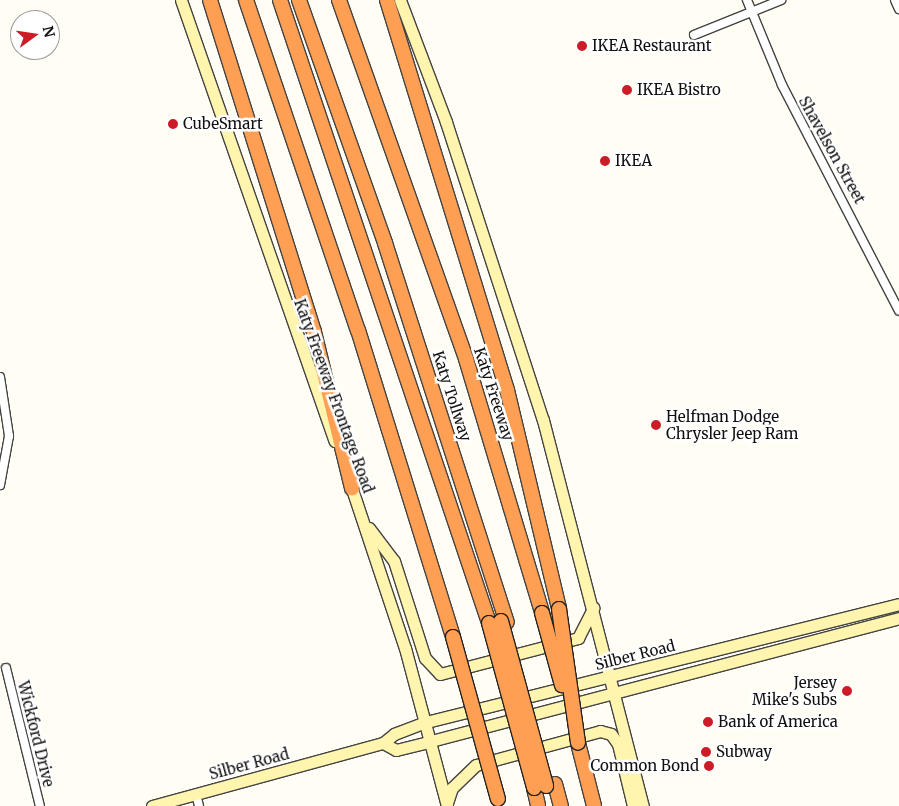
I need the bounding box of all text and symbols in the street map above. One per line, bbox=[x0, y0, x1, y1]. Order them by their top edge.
north arrow bbox=[10, 10, 60, 60]
text: N bbox=[39, 24, 59, 39]
place label: IKEA Restaurant bbox=[592, 37, 712, 55]
marker: IKEA Restaurant bbox=[576, 40, 588, 52]
place label: IKEA Bistro bbox=[637, 81, 721, 99]
marker: IKEA Bistro bbox=[621, 84, 633, 96]
street label: Shavelson Street bbox=[795, 93, 869, 207]
place label: CubeSmart bbox=[183, 115, 263, 133]
marker: CubeSmart bbox=[167, 118, 179, 130]
place label: IKEA bbox=[615, 152, 652, 170]
marker: IKEA bbox=[599, 155, 611, 167]
street label: Katy Freeway Frontage Road bbox=[290, 297, 378, 495]
street label: Katy Freeway bbox=[470, 345, 518, 443]
street label: Katy Tollway bbox=[429, 349, 475, 443]
place label: Helfman Dodge Chrysler Jeep Ram bbox=[666, 407, 798, 442]
marker: Helfman Dodge Chrysler Jeep Ram bbox=[650, 419, 662, 431]
street label: Silber Road bbox=[593, 636, 677, 674]
place label: Jersey Mike's Subs bbox=[752, 673, 837, 708]
street label: Wickford Drive bbox=[14, 679, 58, 789]
marker: Jersey Mike's Subs bbox=[841, 685, 853, 697]
place label: Bank of America bbox=[718, 713, 838, 731]
marker: Bank of America bbox=[702, 716, 714, 728]
place label: Subway bbox=[716, 743, 772, 761]
street label: Silber Road bbox=[207, 745, 291, 783]
marker: Subway bbox=[700, 746, 712, 758]
place label: Common Bond bbox=[591, 757, 699, 775]
marker: Common Bond bbox=[703, 760, 715, 772]

